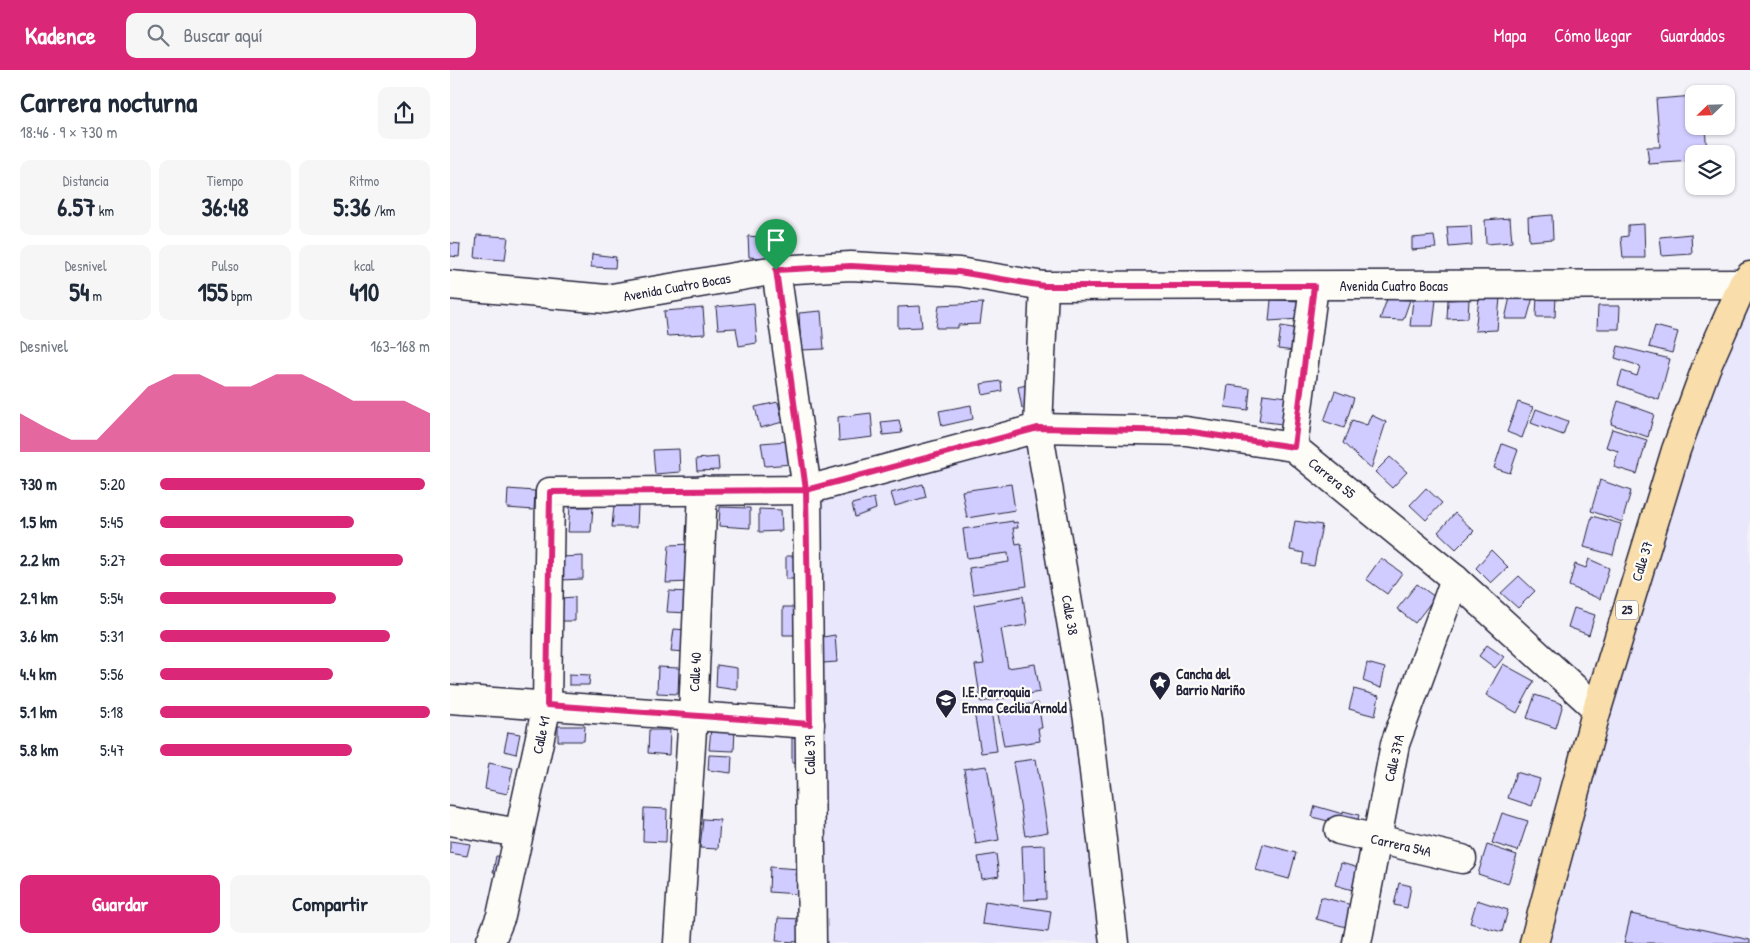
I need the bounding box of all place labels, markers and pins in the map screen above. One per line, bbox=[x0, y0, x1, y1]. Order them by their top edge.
pin bbox=[755, 219, 797, 270]
place label: Cancha del Barrio Nariño bbox=[1176, 664, 1245, 699]
place icon: Cancha del Barrio Nariño bbox=[1148, 670, 1172, 701]
place label: I.E. Parroquia Emma Cecilia Arnold bbox=[962, 682, 1067, 717]
school or university icon: I.E. Parroquia Emma Cecilia Arnold bbox=[934, 688, 958, 719]

